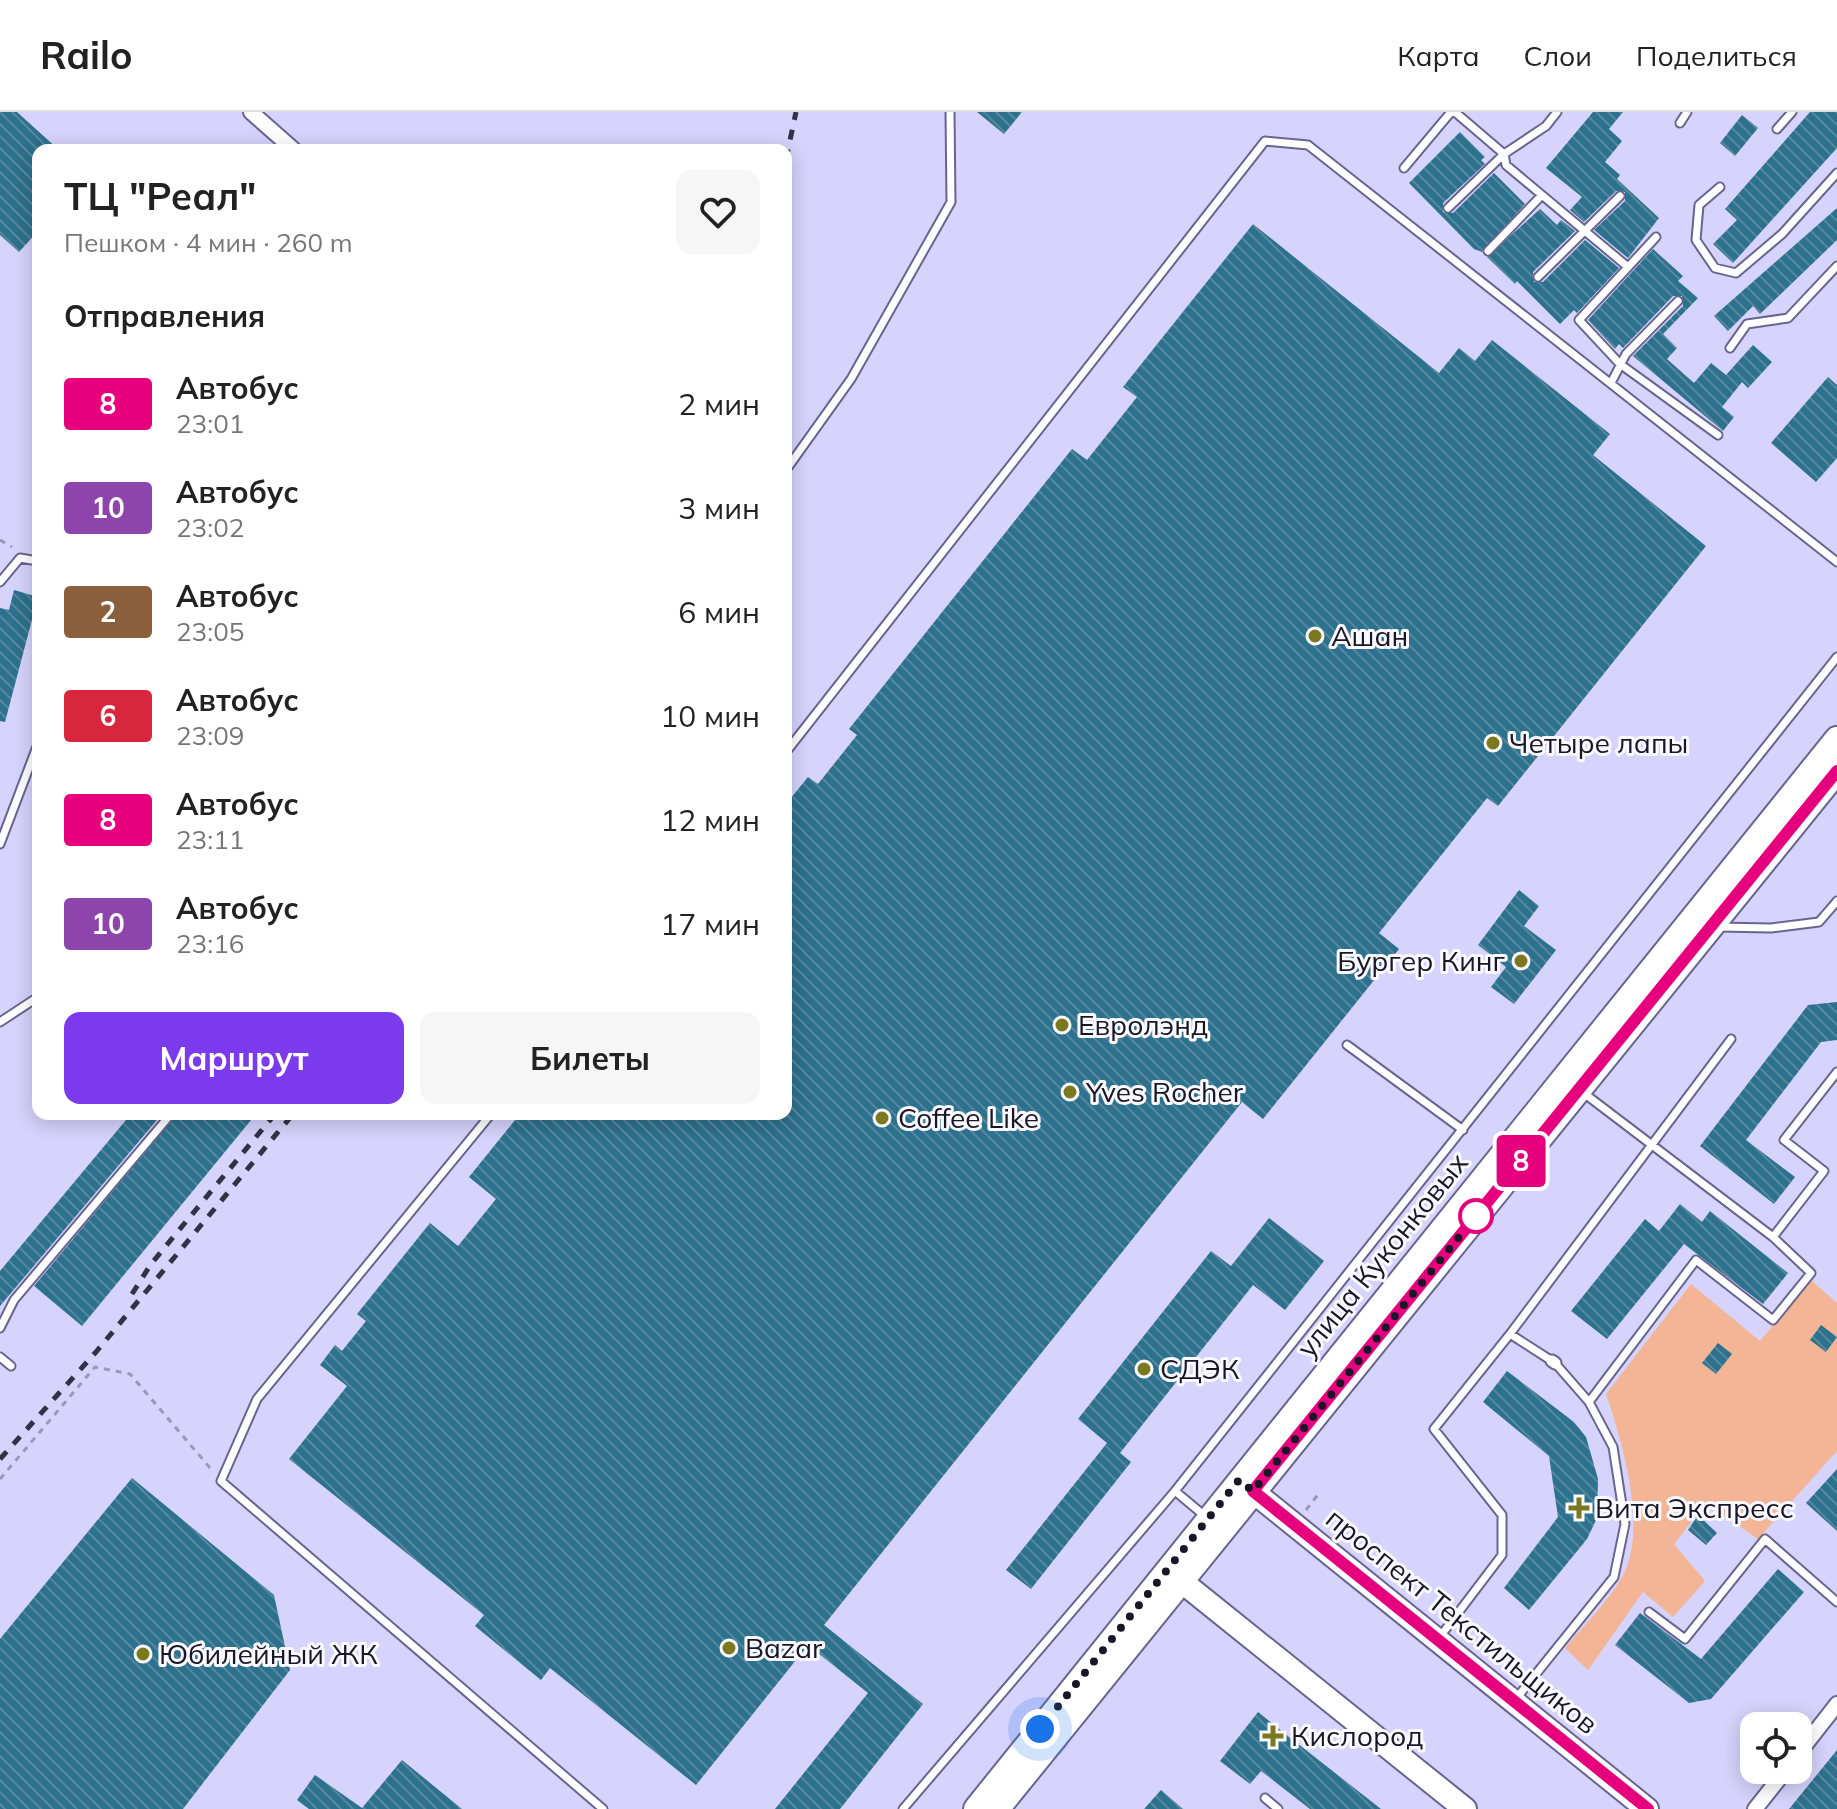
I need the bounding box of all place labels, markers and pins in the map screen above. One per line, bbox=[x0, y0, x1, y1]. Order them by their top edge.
place label: Ашан bbox=[1331, 618, 1408, 653]
marker: Ашан bbox=[1306, 627, 1324, 645]
place label: Четыре лапы bbox=[1509, 725, 1688, 760]
marker: Четыре лапы bbox=[1484, 734, 1502, 752]
place label: Бургер Кинг bbox=[1337, 943, 1506, 978]
marker: Бургер Кинг bbox=[1512, 952, 1530, 970]
place label: Евролэнд bbox=[1078, 1007, 1208, 1042]
marker: Евролэнд bbox=[1053, 1016, 1071, 1034]
place label: Yves Rocher bbox=[1085, 1074, 1244, 1109]
marker: Yves Rocher bbox=[1061, 1083, 1079, 1101]
place label: Coffee Like bbox=[898, 1100, 1039, 1135]
marker: Coffee Like bbox=[873, 1109, 891, 1127]
unlabelled marker bbox=[1459, 1199, 1493, 1233]
place label: СДЭК bbox=[1160, 1351, 1240, 1386]
marker: СДЭК bbox=[1135, 1360, 1153, 1378]
place label: Вита Экспресс bbox=[1595, 1490, 1794, 1525]
marker: Вита Экспресс bbox=[1570, 1499, 1588, 1517]
place label: Bazar bbox=[745, 1630, 823, 1665]
place label: Юбилейный ЖК bbox=[159, 1636, 378, 1671]
marker: Bazar bbox=[720, 1639, 738, 1657]
marker: Юбилейный ЖК bbox=[134, 1645, 152, 1663]
place label: Кислород bbox=[1291, 1718, 1423, 1753]
marker: Кислород bbox=[1262, 1725, 1284, 1747]

